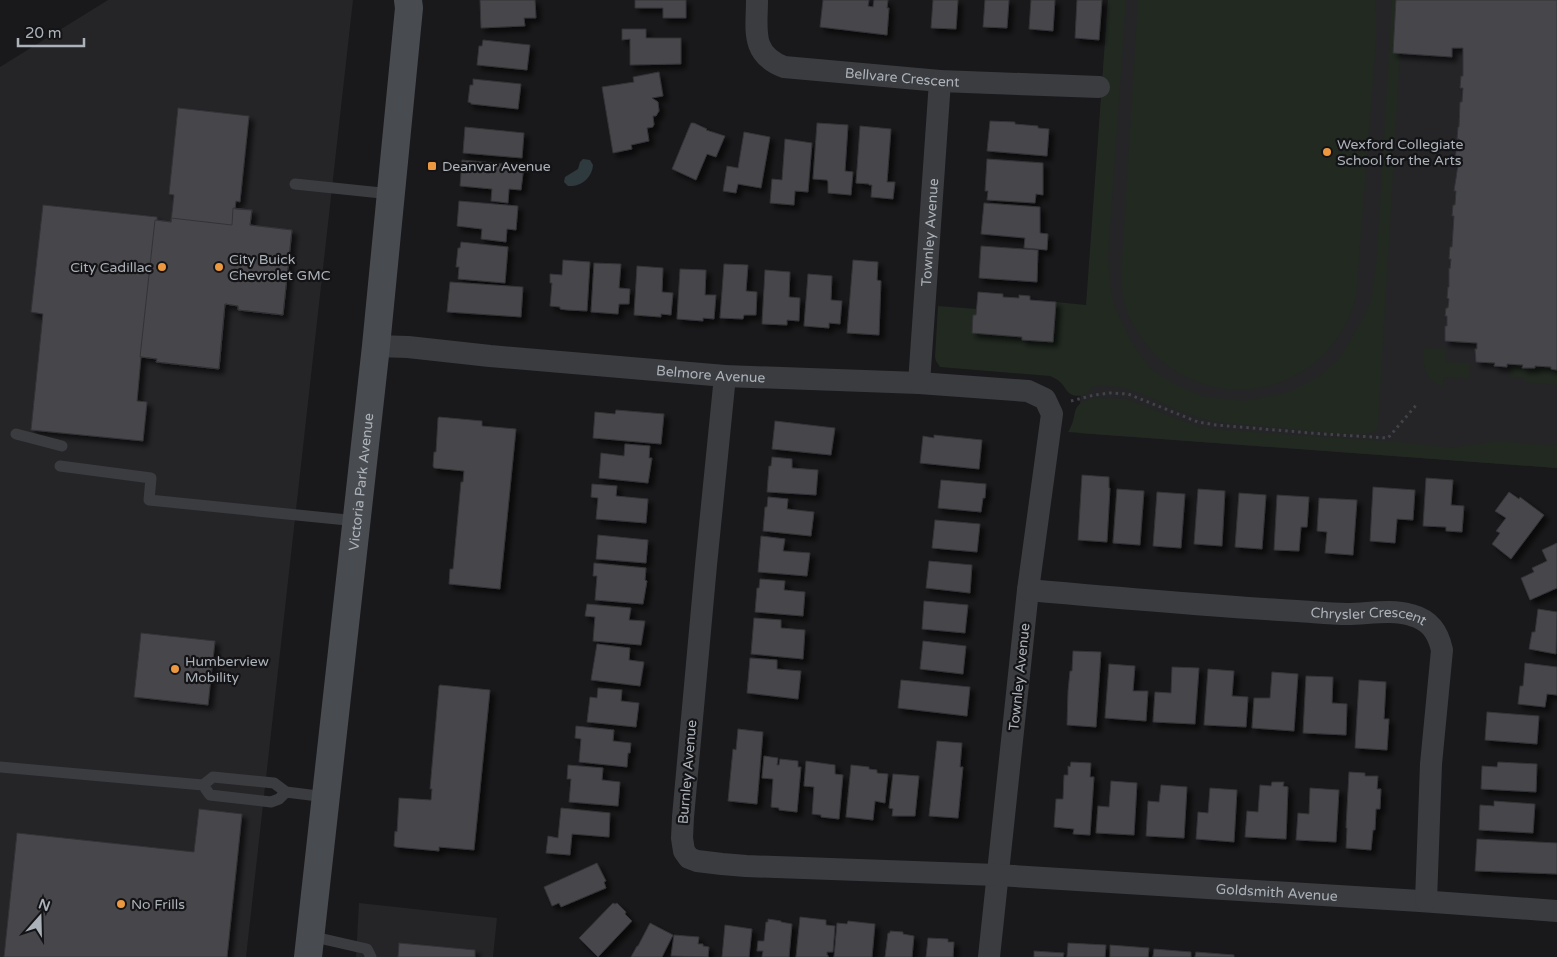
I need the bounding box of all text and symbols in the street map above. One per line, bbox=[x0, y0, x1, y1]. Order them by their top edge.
scale bar bbox=[18, 15, 84, 47]
text: 20 m bbox=[25, 24, 62, 42]
street label: Bellvare Crescent bbox=[844, 64, 960, 91]
place label: Wexford Collegiate School for the Arts bbox=[1337, 136, 1463, 169]
marker: Wexford Collegiate School for the Arts bbox=[1321, 146, 1333, 158]
place label: Deanvar Avenue bbox=[442, 158, 551, 175]
marker: Deanvar Avenue bbox=[426, 160, 438, 172]
street label: Townley Avenue bbox=[918, 178, 942, 287]
place label: City Buick Chevrolet GMC bbox=[229, 251, 331, 284]
place label: City Cadillac bbox=[70, 259, 152, 276]
marker: City Cadillac bbox=[156, 261, 168, 273]
marker: City Buick Chevrolet GMC bbox=[213, 261, 225, 273]
street label: Belmore Avenue bbox=[655, 362, 766, 386]
street label: Victoria Park Avenue bbox=[345, 412, 377, 552]
street label: Chrysler Crescent bbox=[1310, 604, 1430, 630]
street label: Townley Avenue bbox=[1005, 622, 1034, 732]
place label: Humberview Mobility bbox=[185, 653, 269, 686]
marker: Humberview Mobility bbox=[169, 663, 181, 675]
street label: Burnley Avenue bbox=[674, 719, 701, 825]
street label: Goldsmith Avenue bbox=[1215, 880, 1338, 905]
north arrow bbox=[15, 892, 65, 942]
text: N bbox=[36, 895, 52, 915]
place label: No Frills bbox=[131, 896, 185, 913]
marker: No Frills bbox=[115, 898, 127, 910]

